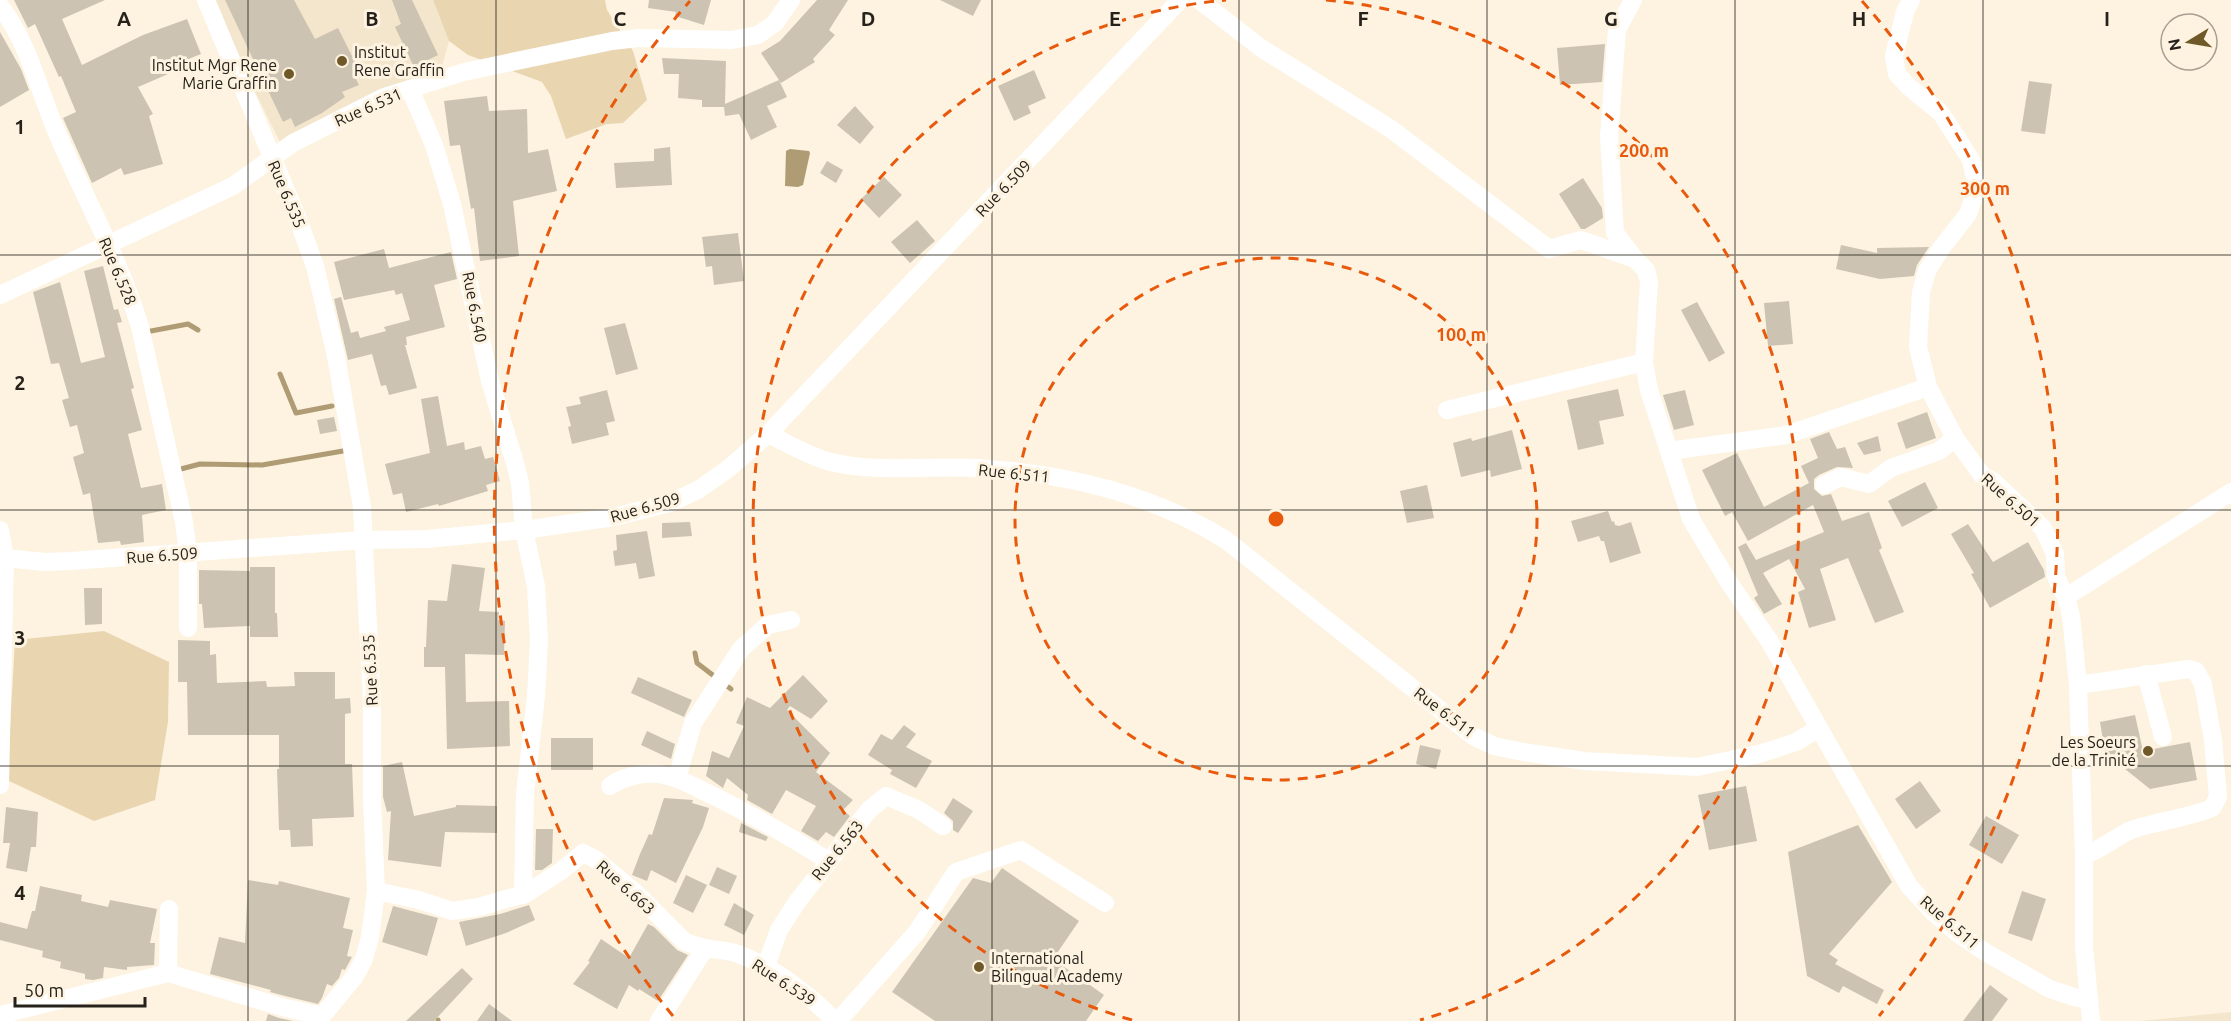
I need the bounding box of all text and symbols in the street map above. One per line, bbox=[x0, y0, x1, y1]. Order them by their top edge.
text: A bbox=[117, 7, 131, 30]
text: B bbox=[365, 7, 379, 30]
text: C bbox=[614, 7, 627, 30]
text: D bbox=[861, 7, 875, 30]
text: E bbox=[1109, 7, 1121, 30]
text: F bbox=[1357, 7, 1369, 30]
text: G bbox=[1604, 7, 1618, 30]
text: H bbox=[1852, 7, 1866, 30]
text: I bbox=[2104, 7, 2110, 30]
north arrow bbox=[2159, 12, 2219, 72]
text: N bbox=[2164, 37, 2184, 52]
place label: Institut Rene Graffin bbox=[354, 43, 445, 79]
marker: Institut Rene Graffin bbox=[335, 54, 349, 68]
place label: Institut Mgr Rene Marie Graffin bbox=[152, 56, 277, 92]
marker: Institut Mgr Rene Marie Graffin bbox=[282, 67, 296, 81]
street label: Rue 6.531 bbox=[332, 84, 404, 130]
text: 1 bbox=[14, 115, 26, 138]
text: 200 m bbox=[1619, 140, 1669, 160]
street label: Rue 6.509 bbox=[972, 156, 1034, 220]
street label: Rue 6.535 bbox=[265, 158, 309, 230]
text: 300 m bbox=[1960, 178, 2010, 198]
street label: Rue 6.528 bbox=[96, 235, 140, 307]
street label: Rue 6.540 bbox=[459, 270, 491, 344]
text: 100 m bbox=[1436, 324, 1486, 344]
text: 2 bbox=[14, 371, 26, 394]
street label: Rue 6.511 bbox=[977, 460, 1051, 486]
street label: Rue 6.501 bbox=[1978, 469, 2044, 531]
street label: Rue 6.509 bbox=[608, 488, 682, 526]
centre of rings bbox=[1266, 509, 1286, 529]
street label: Rue 6.509 bbox=[126, 544, 198, 566]
text: 3 bbox=[14, 626, 26, 649]
street label: Rue 6.535 bbox=[359, 634, 381, 706]
street label: Rue 6.511 bbox=[1411, 683, 1479, 741]
place label: Les Soeurs de la Trinité bbox=[2052, 733, 2136, 769]
marker: Les Soeurs de la Trinité bbox=[2141, 744, 2155, 758]
street label: Rue 6.563 bbox=[807, 816, 867, 884]
street label: Rue 6.663 bbox=[593, 856, 659, 918]
text: 4 bbox=[14, 881, 26, 904]
street label: Rue 6.511 bbox=[1917, 892, 1983, 952]
place label: International Bilingual Academy bbox=[991, 949, 1123, 985]
street label: Rue 6.539 bbox=[749, 955, 819, 1009]
marker: International Bilingual Academy bbox=[972, 960, 986, 974]
scale bar bbox=[15, 970, 146, 1008]
text: 50 m bbox=[24, 980, 64, 1000]

